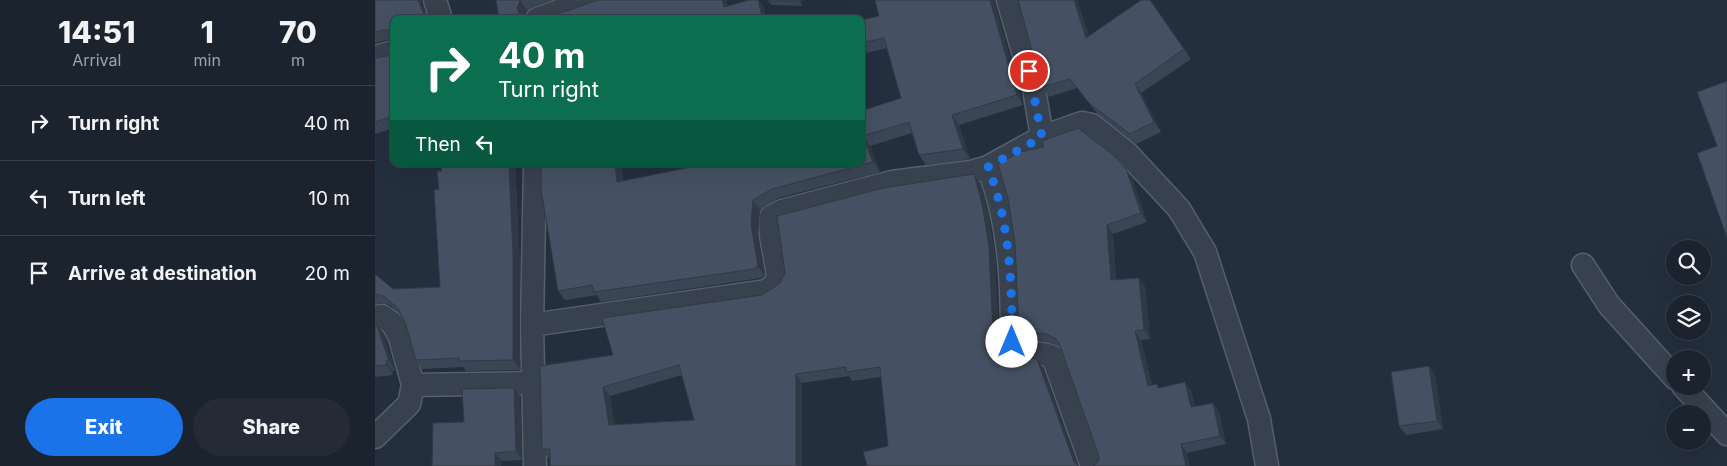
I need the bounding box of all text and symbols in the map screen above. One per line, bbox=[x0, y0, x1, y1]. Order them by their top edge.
text: 14:51 bbox=[58, 14, 135, 50]
text: 1 bbox=[201, 14, 214, 50]
text: 70 bbox=[279, 14, 317, 50]
text: 40 m bbox=[498, 34, 586, 76]
icon: right bbox=[415, 35, 480, 100]
text: Arrival bbox=[72, 50, 121, 70]
text: min bbox=[194, 50, 221, 70]
text: m bbox=[291, 50, 305, 70]
pin bbox=[1008, 50, 1050, 92]
icon: arrive bbox=[1015, 57, 1043, 85]
text: Turn right bbox=[498, 76, 599, 102]
icon: right bbox=[25, 109, 53, 137]
text: Turn right bbox=[68, 112, 159, 135]
text: 40 m bbox=[304, 112, 350, 135]
icon: left bbox=[471, 130, 499, 158]
text: Then bbox=[415, 133, 461, 156]
icon: left bbox=[25, 184, 53, 212]
text: Turn left bbox=[68, 187, 146, 210]
text: 10 m bbox=[308, 187, 350, 210]
map controls bbox=[1666, 240, 1711, 450]
button: search bbox=[1666, 240, 1711, 285]
icon: arrive bbox=[25, 259, 53, 287]
text: Arrive at destination bbox=[68, 262, 257, 285]
text: 20 m bbox=[304, 262, 350, 285]
button: layers bbox=[1666, 295, 1711, 340]
position arrow bbox=[985, 315, 1037, 367]
button: + bbox=[1666, 350, 1711, 395]
button: Exit bbox=[25, 398, 183, 456]
button: Share bbox=[193, 398, 350, 456]
button: − bbox=[1666, 405, 1711, 450]

